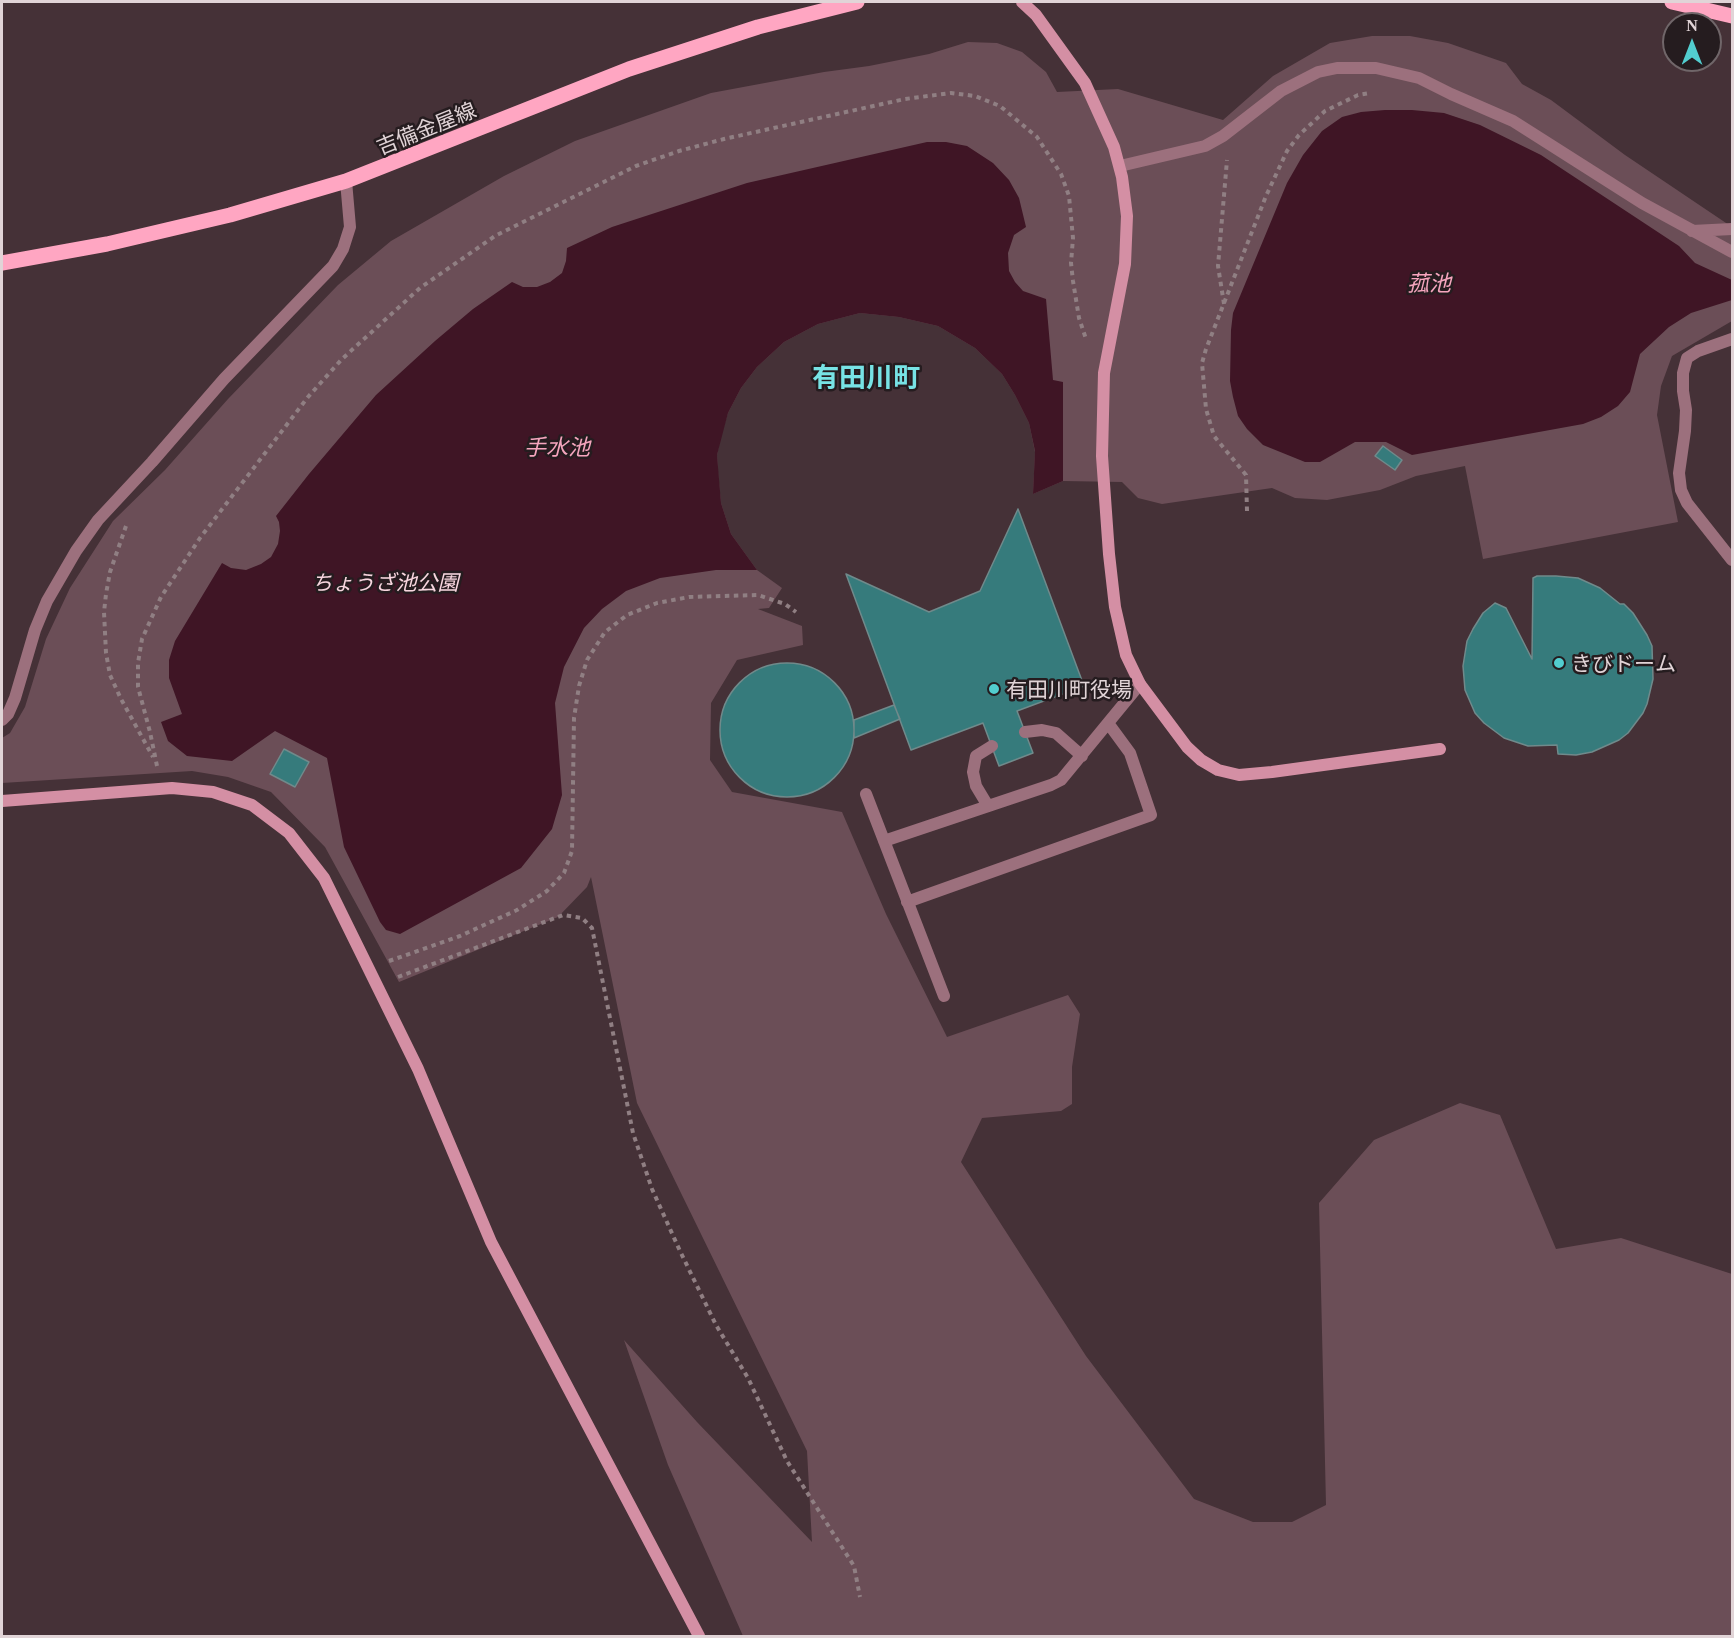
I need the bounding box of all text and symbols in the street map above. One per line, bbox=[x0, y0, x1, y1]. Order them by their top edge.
north arrow bbox=[1662, 12, 1722, 72]
text: N bbox=[1686, 17, 1698, 34]
street label: 吉備金屋線 bbox=[373, 97, 479, 159]
water label: 菰池 bbox=[1407, 270, 1451, 296]
district label: 有田川町 bbox=[812, 361, 920, 393]
water label: 手水池 bbox=[524, 434, 590, 460]
park label: ちょうざ池公園 bbox=[312, 569, 458, 595]
place label: きびドーム bbox=[1571, 650, 1676, 676]
marker: きびドーム bbox=[1552, 656, 1566, 670]
place label: 有田川町役場 bbox=[1006, 676, 1132, 702]
marker: 有田川町役場 bbox=[987, 682, 1001, 696]

